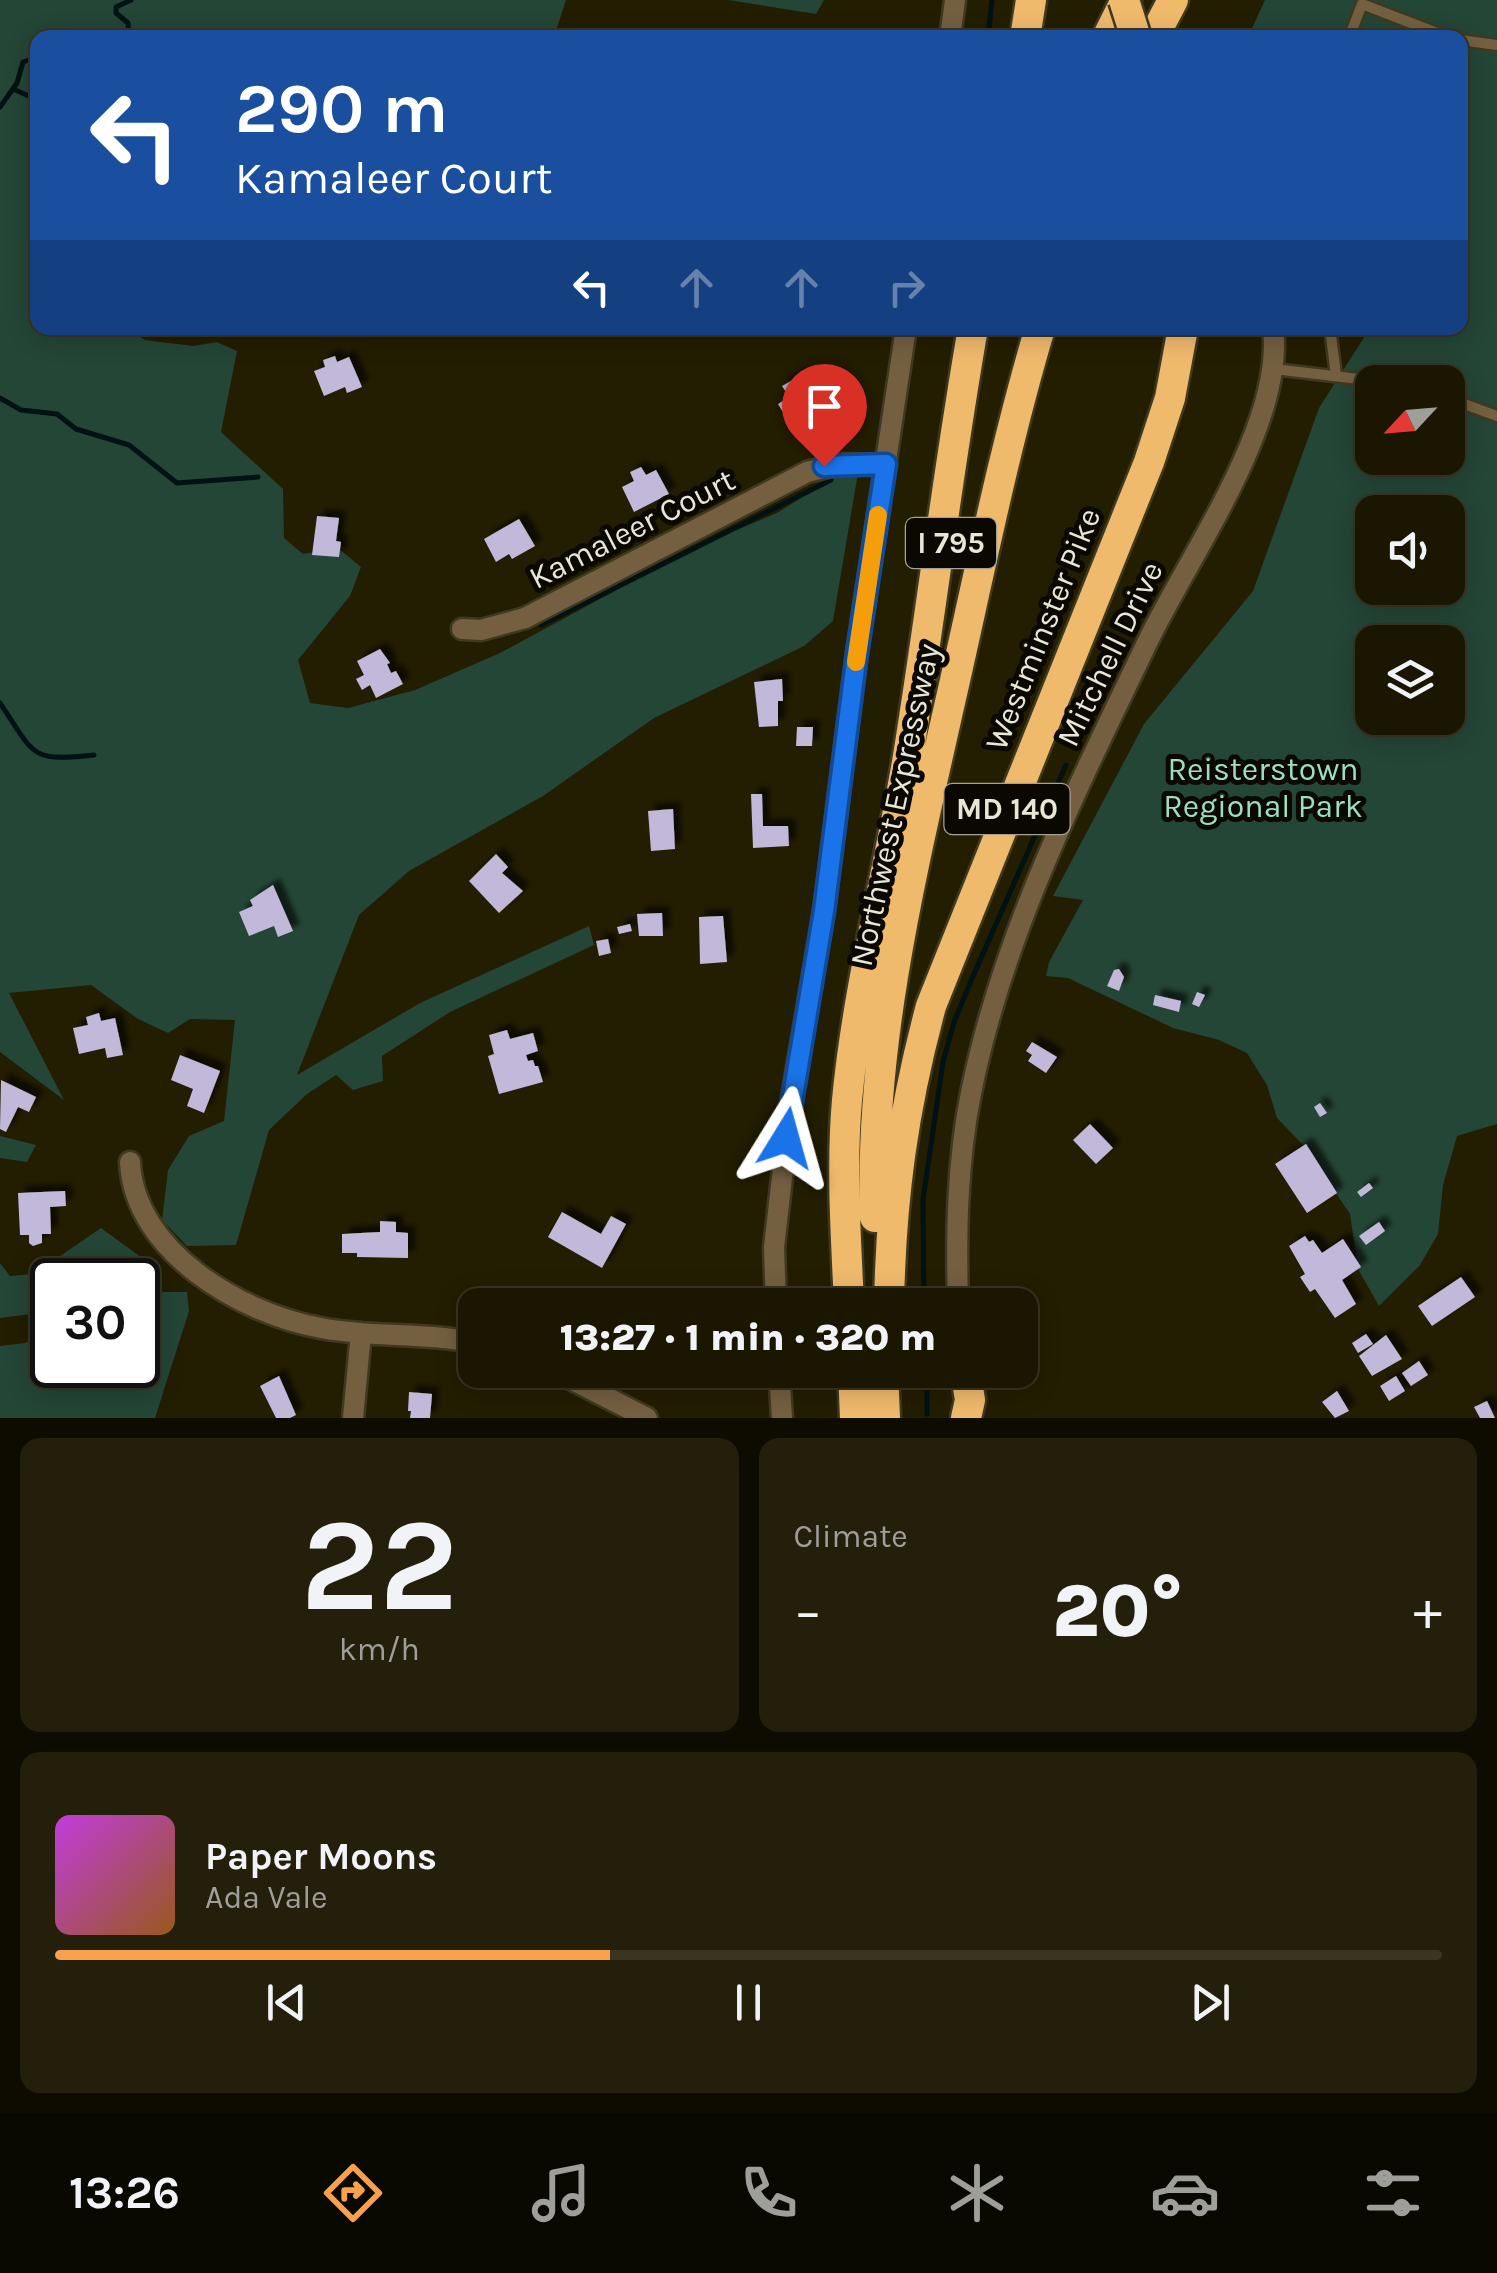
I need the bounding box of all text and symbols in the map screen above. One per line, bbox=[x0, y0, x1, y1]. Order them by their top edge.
text: 290 m bbox=[235, 68, 448, 150]
icon: left bbox=[70, 70, 200, 200]
text: Kamaleer Court bbox=[235, 152, 552, 204]
icon: left bbox=[564, 260, 619, 315]
icon: ahead bbox=[669, 260, 724, 315]
icon: ahead bbox=[774, 260, 829, 315]
icon: right bbox=[879, 260, 934, 315]
pin bbox=[782, 364, 867, 467]
north arrow bbox=[1355, 365, 1465, 475]
map controls bbox=[1355, 365, 1465, 735]
icon: arrive bbox=[797, 379, 852, 434]
street label: Kamaleer Court bbox=[523, 461, 741, 597]
button: sound bbox=[1355, 495, 1465, 605]
street label: Westminster Pike bbox=[978, 503, 1108, 755]
road number: I 795 bbox=[906, 518, 996, 568]
street label: Mitchell Drive bbox=[1049, 555, 1171, 753]
button: layers bbox=[1355, 625, 1465, 735]
street label: Northwest Expressway bbox=[843, 640, 947, 970]
park label: Reisterstown Regional Park bbox=[1163, 751, 1363, 825]
road number: MD 140 bbox=[944, 784, 1070, 834]
position arrow bbox=[734, 1086, 838, 1190]
speed limit sign: 30 bbox=[30, 1258, 160, 1388]
text: 13:27 · 1 min · 320 m bbox=[560, 1315, 936, 1360]
text: 22 bbox=[301, 1490, 458, 1642]
text: Climate bbox=[794, 1518, 908, 1555]
text: 20° bbox=[1052, 1567, 1183, 1655]
text: − bbox=[794, 1579, 822, 1643]
text: + bbox=[1413, 1579, 1442, 1643]
text: km/h bbox=[339, 1631, 420, 1668]
text: Paper Moons bbox=[205, 1834, 437, 1879]
text: Ada Vale bbox=[205, 1879, 328, 1916]
icon: previous bbox=[259, 1975, 314, 2030]
icon: pause bbox=[721, 1975, 776, 2030]
icon: next bbox=[1183, 1975, 1238, 2030]
icon: directions bbox=[318, 2158, 388, 2228]
icon: music bbox=[526, 2158, 596, 2228]
icon: phone bbox=[734, 2158, 804, 2228]
icon: climate bbox=[942, 2158, 1012, 2228]
icon: car bbox=[1150, 2158, 1220, 2228]
icon: filters bbox=[1358, 2158, 1428, 2228]
text: 13:26 bbox=[69, 2167, 180, 2219]

